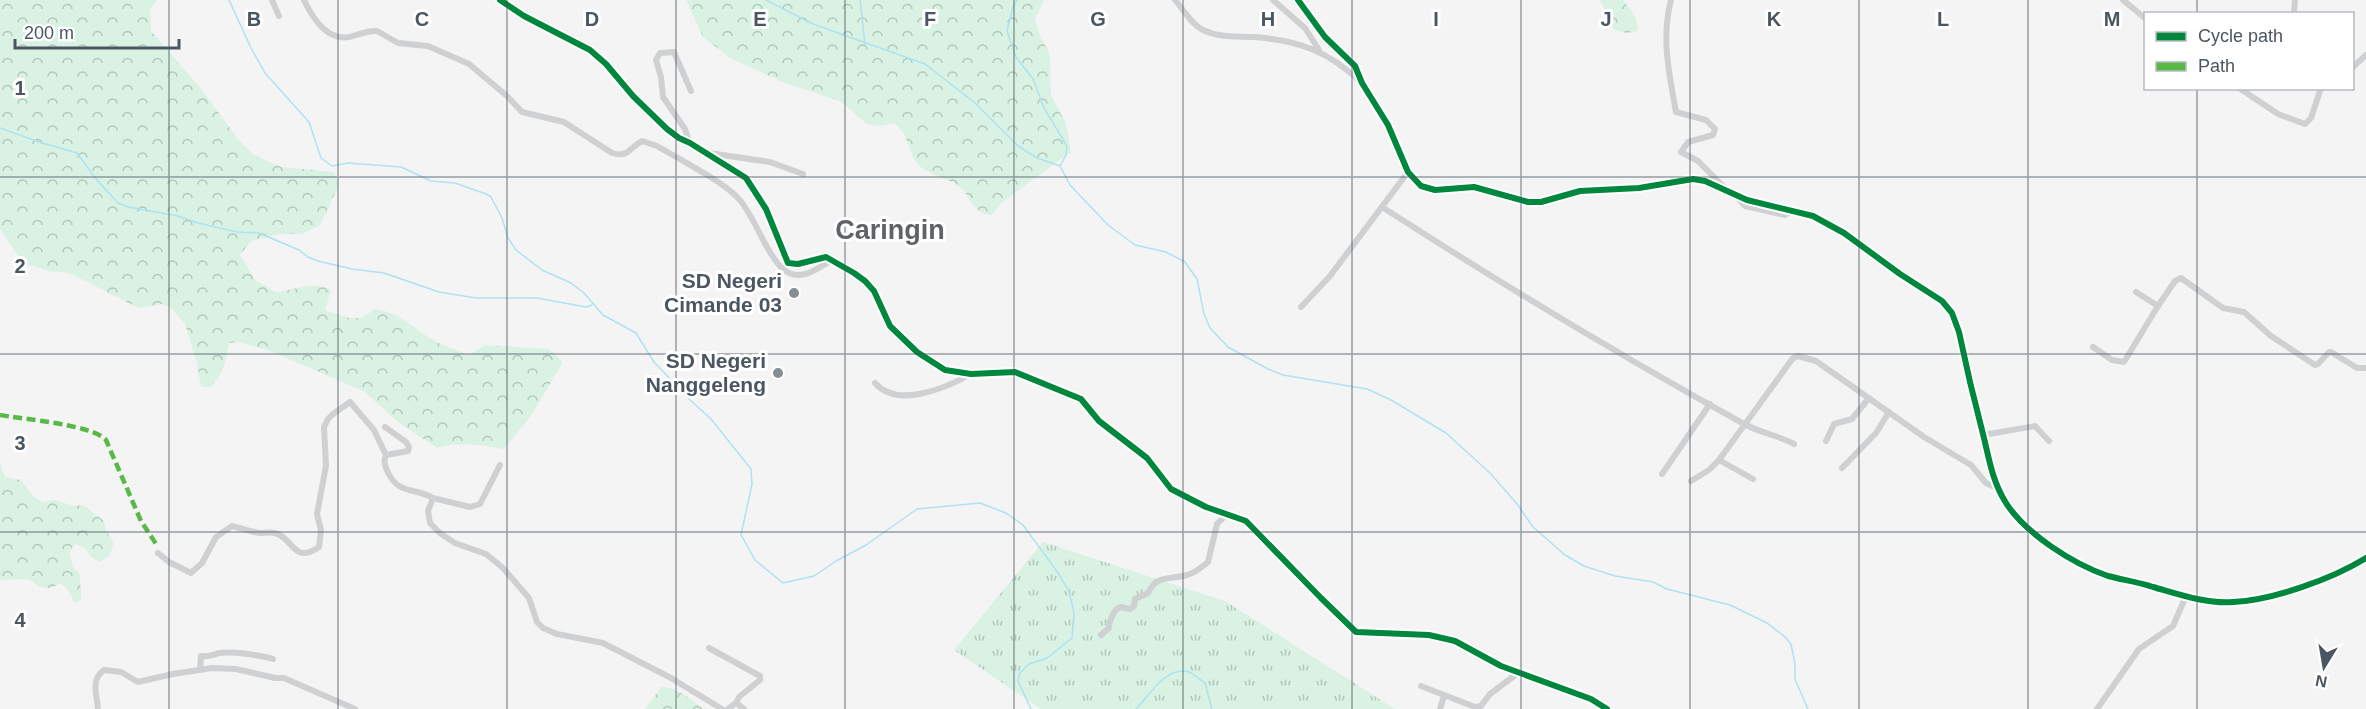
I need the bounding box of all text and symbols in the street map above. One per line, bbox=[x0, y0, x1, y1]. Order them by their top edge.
text: B bbox=[247, 8, 261, 30]
text: C bbox=[415, 8, 429, 30]
text: D bbox=[585, 8, 599, 30]
text: E bbox=[753, 8, 767, 30]
text: F bbox=[924, 8, 936, 30]
text: G bbox=[1090, 8, 1106, 30]
text: H bbox=[1261, 8, 1275, 30]
text: I bbox=[1433, 8, 1439, 30]
text: J bbox=[1600, 8, 1612, 30]
text: K bbox=[1767, 8, 1782, 30]
text: L bbox=[1937, 8, 1949, 30]
text: M bbox=[2104, 8, 2120, 30]
scale bar bbox=[15, 12, 178, 50]
legend bbox=[2144, 12, 2354, 90]
text: 200 m bbox=[24, 23, 74, 43]
text: Cycle path bbox=[2198, 26, 2283, 46]
text: Path bbox=[2198, 56, 2235, 76]
text: 1 bbox=[14, 77, 26, 99]
district label: Caringin bbox=[835, 215, 945, 245]
text: 2 bbox=[14, 255, 26, 277]
place label: SD Negeri Cimande 03 bbox=[664, 269, 782, 316]
marker: SD Negeri Cimande 03 bbox=[787, 286, 801, 300]
place label: SD Negeri Nanggeleng bbox=[646, 349, 766, 396]
marker: SD Negeri Nanggeleng bbox=[771, 366, 785, 380]
text: 3 bbox=[14, 432, 26, 454]
text: 4 bbox=[14, 609, 26, 631]
north arrow bbox=[2294, 637, 2354, 697]
text: N bbox=[2314, 672, 2329, 691]

